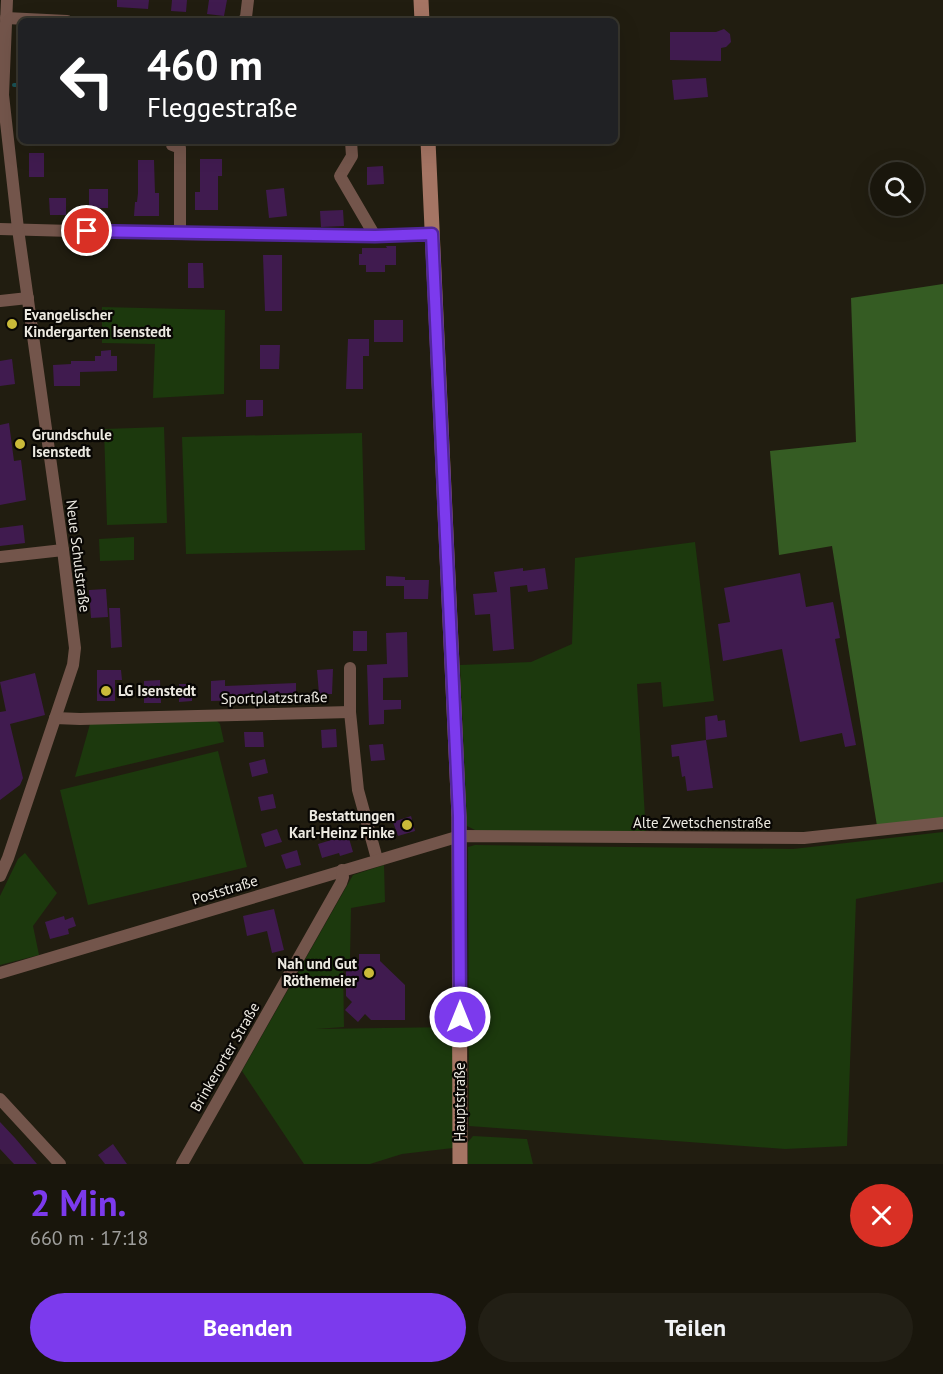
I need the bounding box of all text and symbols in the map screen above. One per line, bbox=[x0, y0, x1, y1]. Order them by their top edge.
text: 460 m bbox=[147, 37, 263, 92]
icon: left bbox=[48, 42, 126, 120]
text: Fleggestraße bbox=[147, 90, 298, 124]
map controls bbox=[870, 162, 924, 216]
button: search bbox=[870, 162, 924, 216]
pin bbox=[61, 205, 112, 256]
icon: arrive bbox=[70, 214, 103, 247]
place label: Evangelischer Kindergarten Isenstedt bbox=[24, 305, 172, 341]
marker: Evangelischer Kindergarten Isenstedt bbox=[5, 317, 19, 331]
place label: Grundschule Isenstedt bbox=[32, 425, 112, 461]
marker: Grundschule Isenstedt bbox=[13, 437, 27, 451]
street label: Neue Schulstraße bbox=[62, 499, 95, 613]
place label: LG Isenstedt bbox=[118, 681, 197, 700]
marker: LG Isenstedt bbox=[99, 684, 113, 698]
street label: Sportplatzstraße bbox=[220, 687, 328, 708]
place label: Bestattungen Karl-Heinz Finke bbox=[289, 806, 395, 842]
street label: Alte Zwetschenstraße bbox=[633, 813, 771, 832]
marker: Bestattungen Karl-Heinz Finke bbox=[400, 818, 414, 832]
street label: Poststraße bbox=[190, 871, 260, 909]
place label: Nah und Gut Röthemeier bbox=[277, 954, 358, 990]
marker: Nah und Gut Röthemeier bbox=[362, 966, 376, 980]
position arrow bbox=[428, 985, 492, 1049]
street label: Brinkerorter Straße bbox=[186, 999, 264, 1115]
street label: Hauptstraße bbox=[450, 1062, 469, 1142]
text: 2 Min. bbox=[30, 1179, 126, 1226]
button: close bbox=[850, 1184, 913, 1247]
text: 660 m · 17:18 bbox=[30, 1225, 148, 1251]
button: Beenden bbox=[30, 1293, 466, 1362]
button: Teilen bbox=[478, 1293, 913, 1362]

